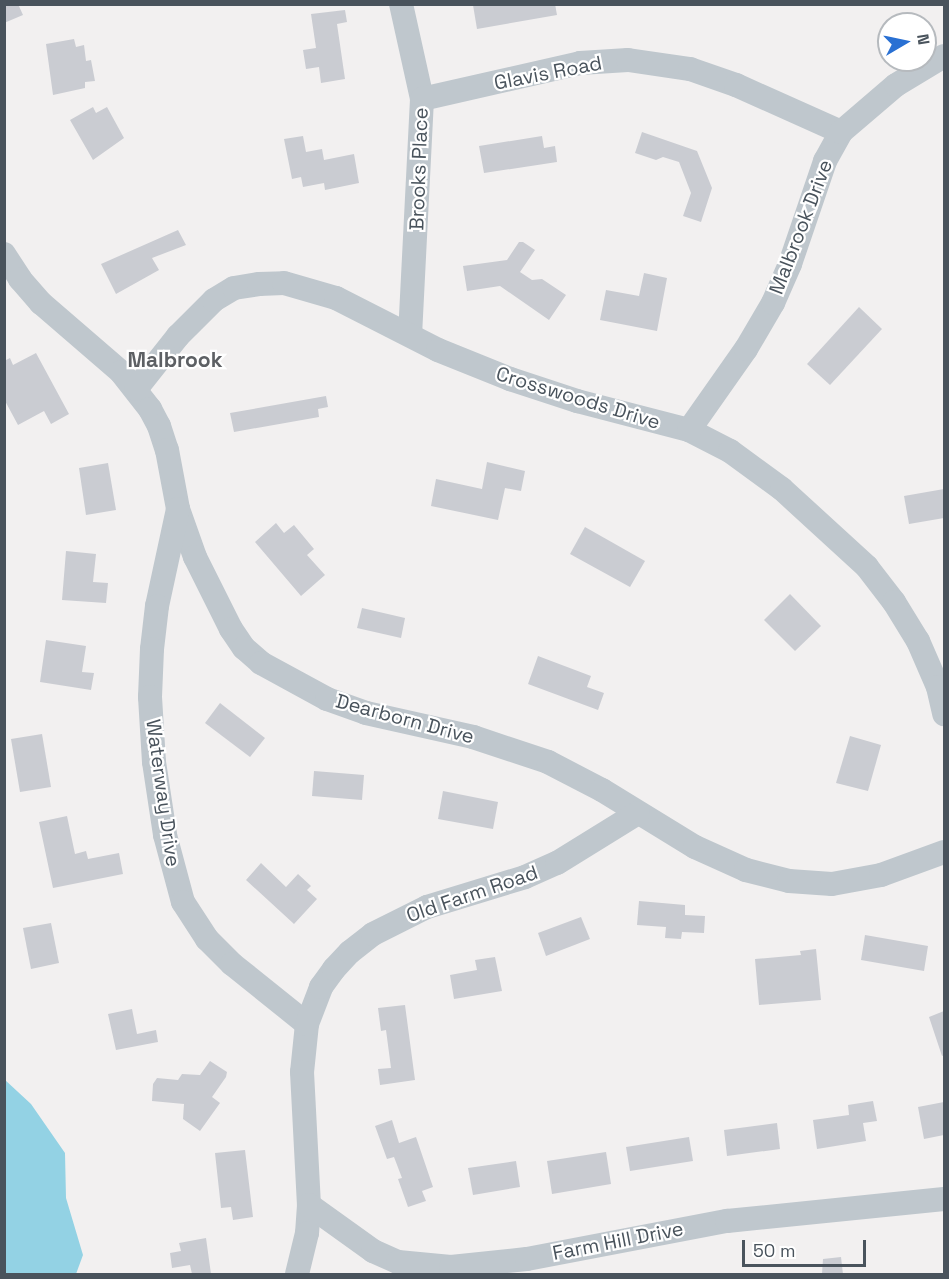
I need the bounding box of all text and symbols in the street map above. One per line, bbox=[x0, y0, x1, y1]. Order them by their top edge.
north arrow bbox=[877, 12, 937, 72]
text: N bbox=[912, 32, 935, 46]
street label: Glavis Road bbox=[492, 51, 604, 95]
street label: Brooks Place bbox=[405, 107, 433, 231]
street label: Malbrook Drive bbox=[764, 156, 838, 298]
district label: Malbrook bbox=[127, 347, 223, 373]
street label: Crosswoods Drive bbox=[493, 362, 663, 434]
street label: Dearborn Drive bbox=[333, 689, 477, 749]
street label: Waterway Drive bbox=[141, 718, 185, 868]
street label: Old Farm Road bbox=[403, 860, 541, 928]
street label: Farm Hill Drive bbox=[550, 1217, 686, 1265]
scale bar bbox=[745, 1228, 870, 1266]
text: 50 m bbox=[753, 1239, 795, 1262]

